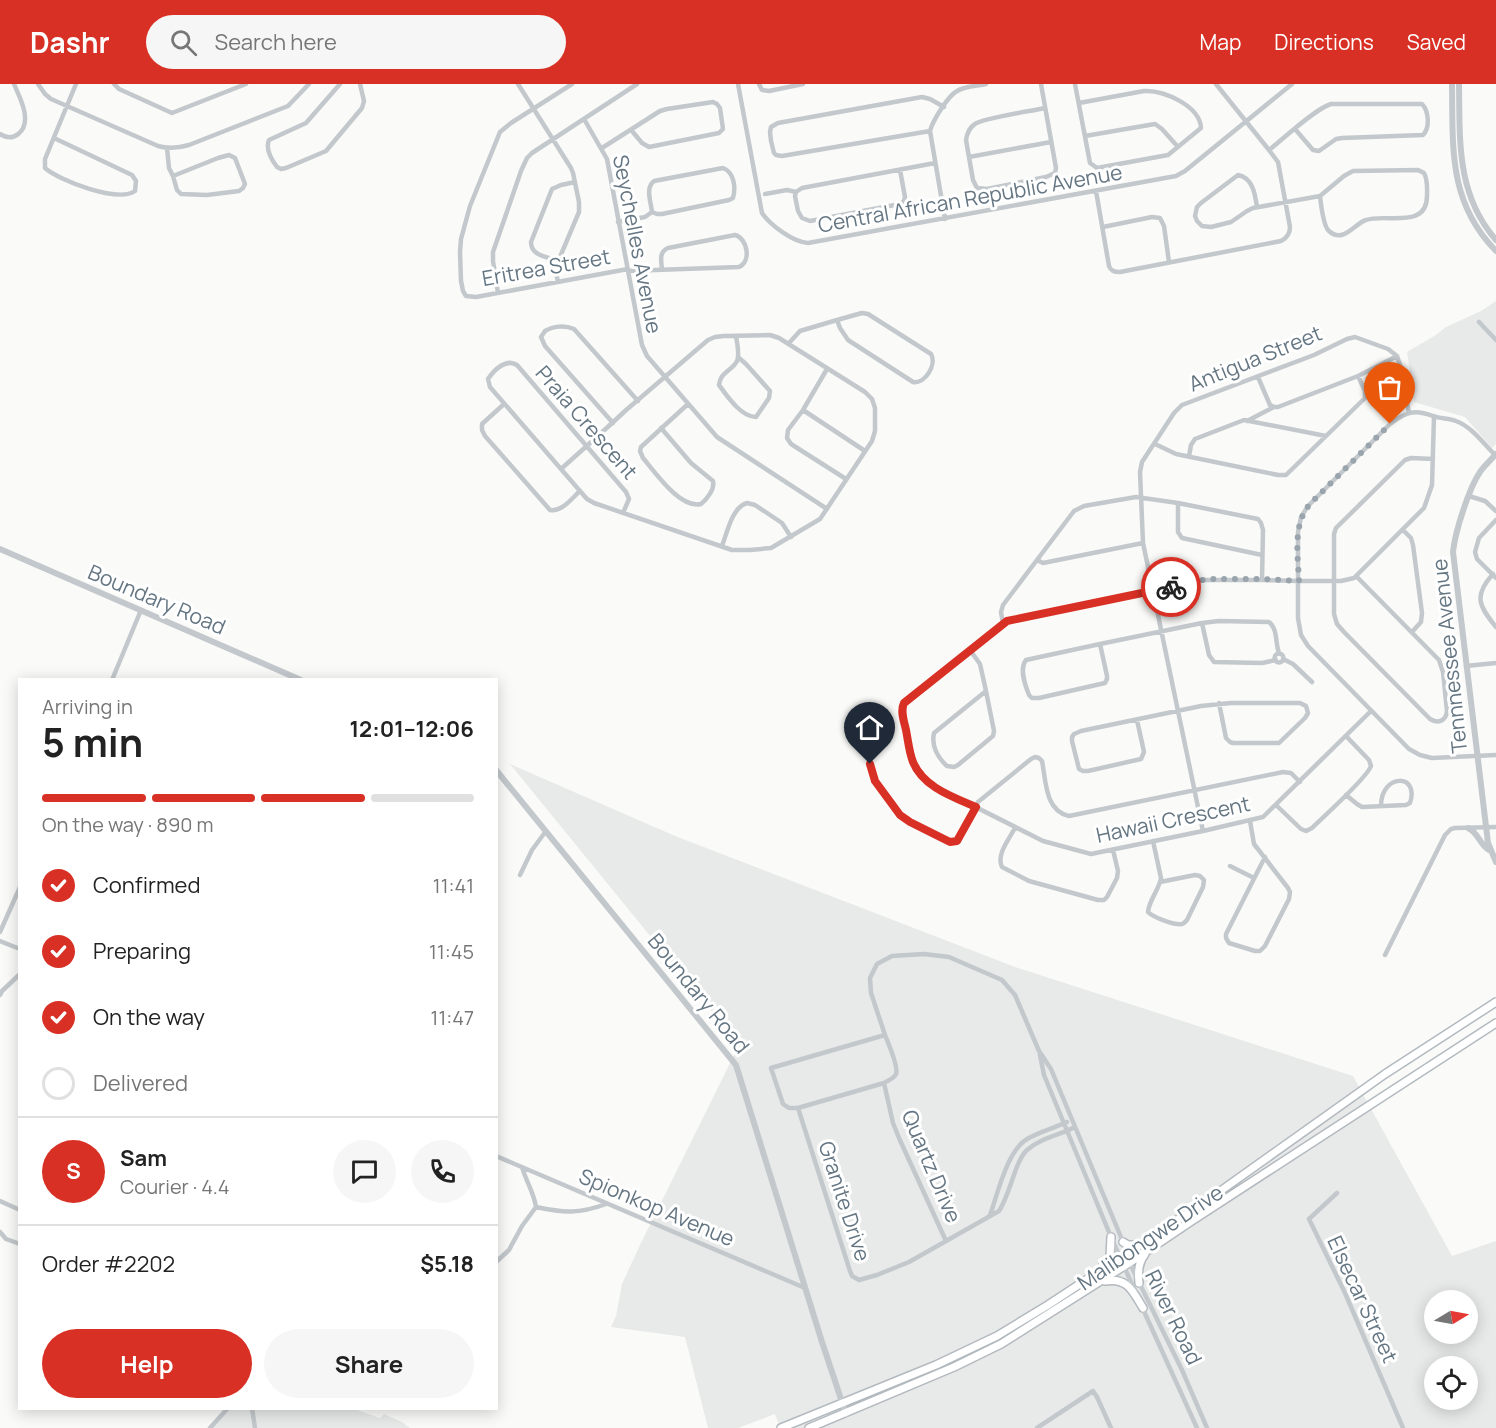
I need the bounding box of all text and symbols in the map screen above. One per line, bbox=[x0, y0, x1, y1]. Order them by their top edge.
search box bbox=[146, 15, 566, 69]
text: Dashr bbox=[30, 23, 110, 61]
icon: search bbox=[167, 26, 200, 59]
text: Search here bbox=[215, 27, 337, 57]
text: Map bbox=[1200, 28, 1241, 56]
text: Directions bbox=[1274, 28, 1374, 56]
text: Saved bbox=[1407, 28, 1466, 56]
street label: Seychelles Avenue bbox=[607, 152, 669, 336]
street label: Central African Republic Avenue bbox=[816, 157, 1124, 239]
street label: Eritrea Street bbox=[480, 242, 612, 292]
street label: Antigua Street bbox=[1184, 319, 1326, 397]
street label: Praia Crescent bbox=[530, 359, 644, 485]
pin bbox=[1364, 362, 1415, 424]
icon: bag bbox=[1373, 371, 1406, 404]
street label: Boundary Road bbox=[84, 557, 230, 641]
courier bbox=[1141, 557, 1201, 617]
street label: Tennnessee Avenue bbox=[1425, 558, 1473, 754]
icon: bike bbox=[1155, 571, 1188, 604]
text: Arriving in bbox=[42, 693, 133, 720]
pin bbox=[844, 702, 895, 764]
icon: home bbox=[853, 711, 886, 744]
text: 12:01–12:06 bbox=[349, 714, 474, 744]
text: 5 min bbox=[42, 715, 143, 769]
street label: Hawaii Crescent bbox=[1093, 789, 1253, 849]
text: On the way · 890 m bbox=[42, 811, 213, 838]
icon: check bbox=[42, 869, 75, 902]
text: Confirmed bbox=[93, 870, 201, 900]
text: 11:41 bbox=[433, 872, 474, 899]
street label: Boundary Road bbox=[642, 927, 756, 1059]
icon: check bbox=[42, 935, 75, 968]
text: Preparing bbox=[93, 936, 191, 966]
text: 11:45 bbox=[429, 938, 474, 965]
icon: check bbox=[42, 1001, 75, 1034]
text: On the way bbox=[93, 1002, 205, 1032]
text: 11:47 bbox=[431, 1004, 474, 1031]
text: Delivered bbox=[93, 1068, 188, 1098]
street label: Quartz Drive bbox=[896, 1105, 968, 1227]
street label: Granite Drive bbox=[812, 1137, 878, 1265]
button: chat bbox=[333, 1140, 396, 1203]
button: phone bbox=[411, 1140, 474, 1203]
text: Sam bbox=[120, 1143, 167, 1173]
text: S bbox=[66, 1156, 81, 1186]
street label: Spionkop Avenue bbox=[575, 1162, 739, 1252]
text: Courier · 4.4 bbox=[120, 1173, 230, 1200]
street label: Malibongwe Drive bbox=[1072, 1178, 1228, 1296]
street label: Elsecar Street bbox=[1321, 1231, 1405, 1367]
text: Order #2202 bbox=[42, 1249, 175, 1279]
text: $5.18 bbox=[420, 1249, 474, 1279]
street label: River Road bbox=[1139, 1265, 1209, 1369]
north arrow bbox=[1424, 1290, 1478, 1344]
map controls bbox=[1424, 1290, 1478, 1410]
button: Help bbox=[42, 1329, 252, 1398]
button: Share bbox=[264, 1329, 474, 1398]
button: locate bbox=[1424, 1356, 1478, 1410]

